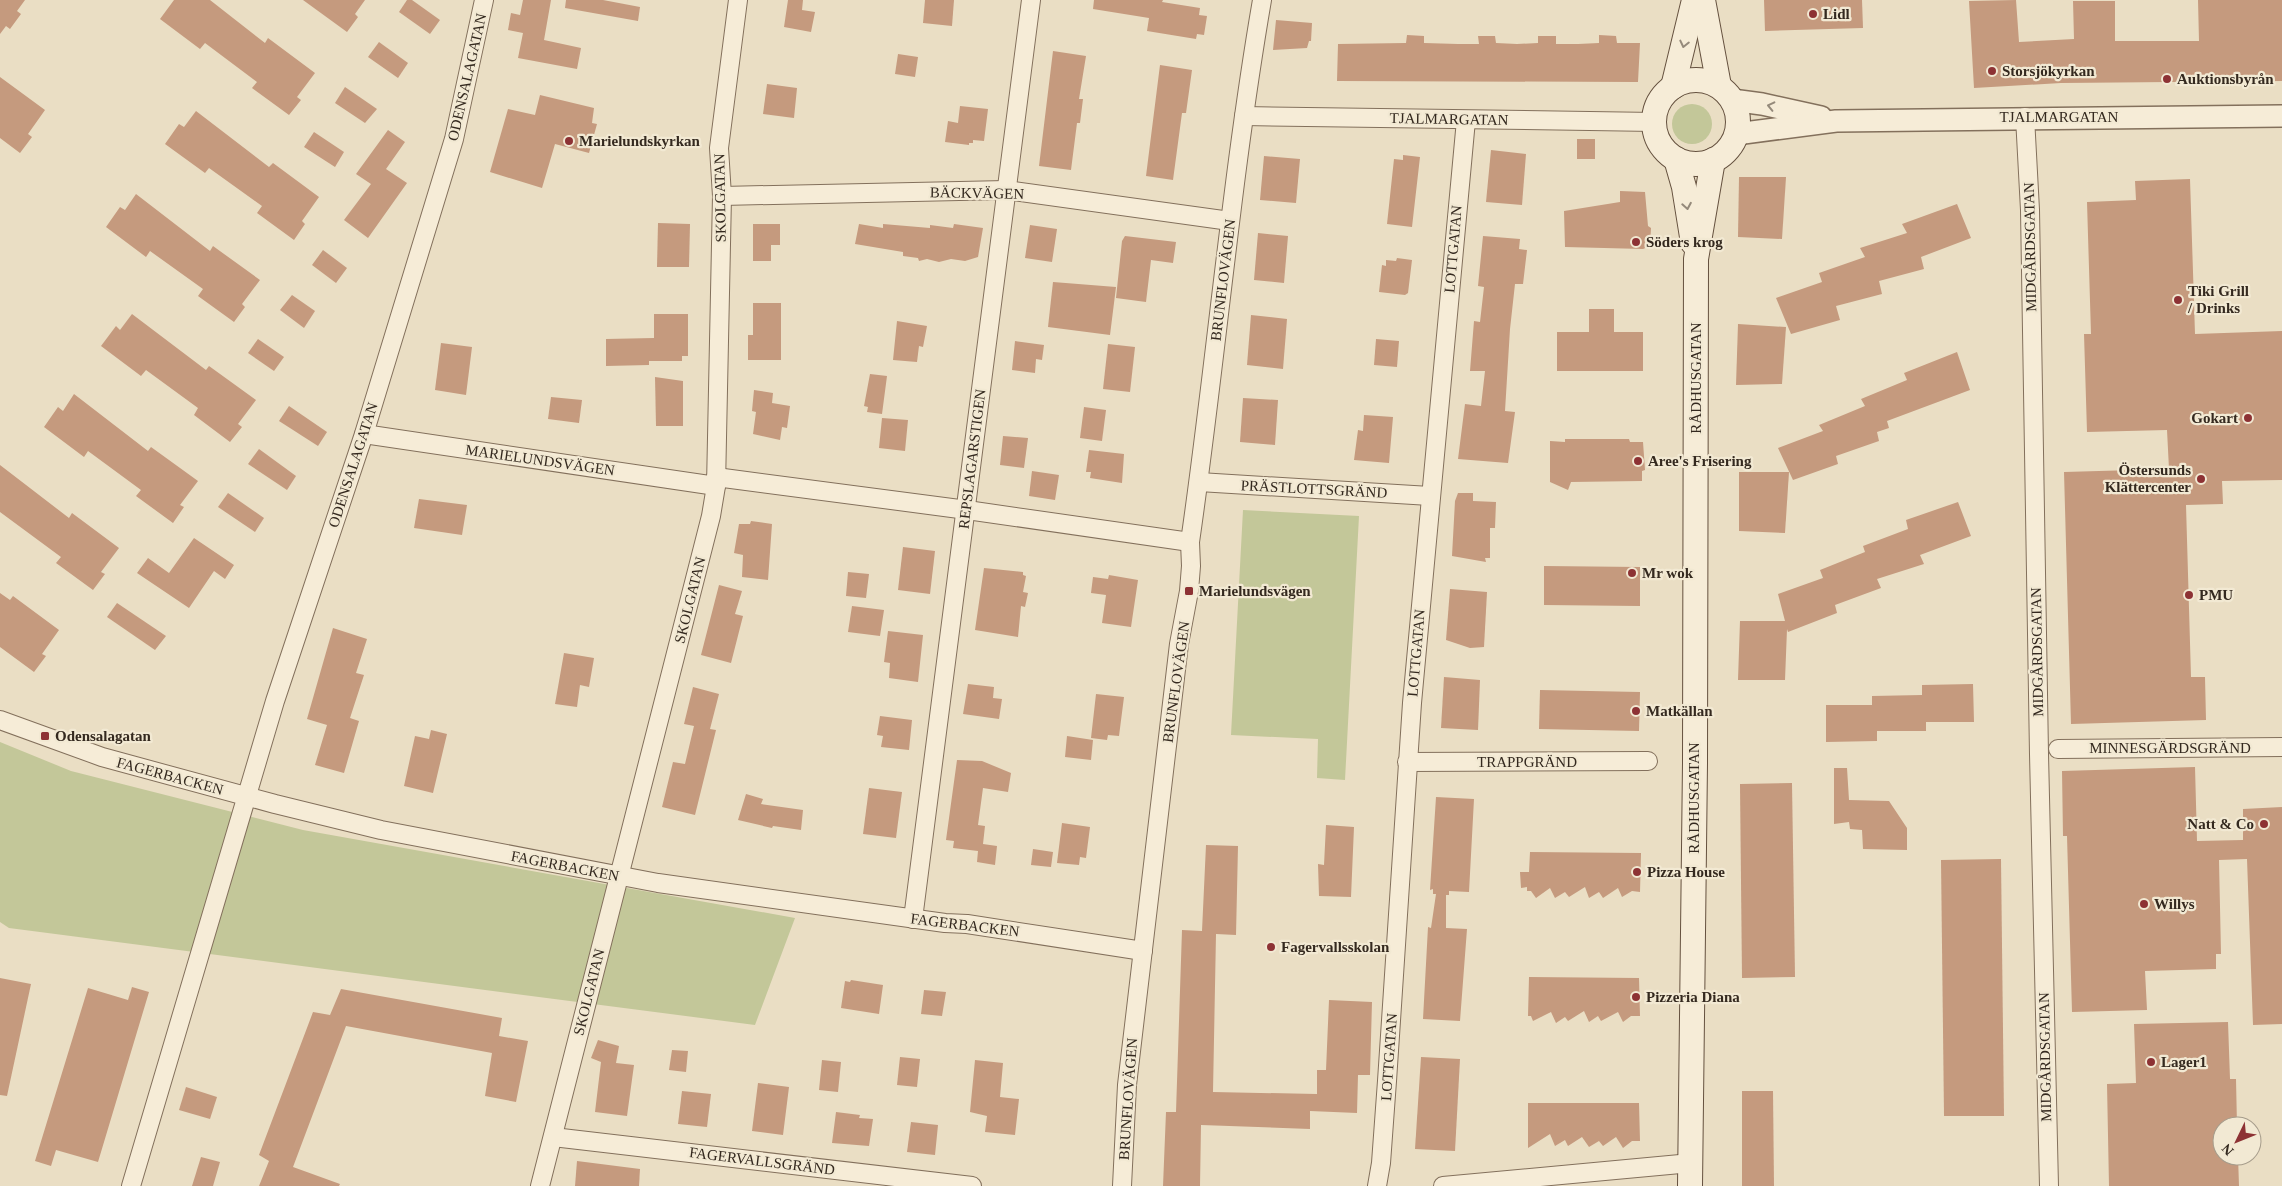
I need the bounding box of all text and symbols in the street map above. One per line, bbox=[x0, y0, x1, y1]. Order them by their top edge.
place label: Lidl bbox=[1823, 6, 1850, 22]
marker: Lidl bbox=[1807, 8, 1819, 20]
street label: ODENSALAGATAN bbox=[445, 11, 490, 142]
one-way arrow bbox=[1679, 39, 1690, 48]
place label: Storsjökyrkan bbox=[2002, 63, 2095, 79]
marker: Storsjökyrkan bbox=[1986, 65, 1998, 77]
place label: Auktionsbyrån bbox=[2177, 71, 2274, 87]
marker: Auktionsbyrån bbox=[2161, 73, 2173, 85]
one-way arrow bbox=[1767, 101, 1776, 112]
street label: TJALMARGATAN bbox=[2000, 109, 2119, 125]
street label: TJALMARGATAN bbox=[1389, 110, 1509, 128]
place label: Marielundskyrkan bbox=[579, 133, 701, 149]
marker: Marielundskyrkan bbox=[563, 135, 575, 147]
street label: SKOLGATAN bbox=[711, 153, 729, 243]
street label: MIDGÅRDSGATAN bbox=[2021, 182, 2039, 312]
street label: BÄCKVÄGEN bbox=[930, 184, 1024, 202]
one-way arrow bbox=[1681, 202, 1692, 210]
street label: LOTTGATAN bbox=[1441, 204, 1465, 294]
street label: BRUNFLOVÄGEN bbox=[1208, 218, 1238, 342]
place label: Söders krog bbox=[1646, 234, 1723, 250]
marker: Söders krog bbox=[1630, 236, 1642, 248]
place label: Tiki Grill / Drinks bbox=[2187, 283, 2249, 316]
marker: Tiki Grill / Drinks bbox=[2172, 294, 2184, 306]
street label: RÅDHUSGATAN bbox=[1688, 322, 1704, 434]
street label: REPSLAGARSTIGEN bbox=[955, 388, 989, 530]
street label: ODENSALAGATAN bbox=[325, 400, 381, 530]
place label: Gokart bbox=[2191, 410, 2238, 426]
marker: Gokart bbox=[2242, 412, 2254, 424]
street label: MARIELUNDSVÄGEN bbox=[464, 442, 616, 478]
place label: Aree's Frisering bbox=[1648, 453, 1752, 469]
marker: Aree's Frisering bbox=[1632, 455, 1644, 467]
place label: Östersunds Klättercenter bbox=[2105, 462, 2191, 495]
marker: Östersunds Klättercenter bbox=[2195, 473, 2207, 485]
street label: PRÄSTLOTTSGRÄND bbox=[1240, 477, 1388, 501]
street label: SKOLGATAN bbox=[671, 555, 709, 645]
place label: Mr wok bbox=[1642, 565, 1694, 581]
marker: Mr wok bbox=[1626, 567, 1638, 579]
place label: Marielundsvägen bbox=[1199, 583, 1311, 599]
marker: Marielundsvägen bbox=[1183, 585, 1195, 597]
street label: MIDGÅRDSGATAN bbox=[2028, 587, 2046, 717]
place label: PMU bbox=[2199, 587, 2233, 603]
marker: PMU bbox=[2183, 589, 2195, 601]
street label: LOTTGATAN bbox=[1404, 608, 1428, 698]
street label: BRUNFLOVÄGEN bbox=[1160, 620, 1192, 744]
place label: Matkällan bbox=[1646, 703, 1713, 719]
marker: Matkällan bbox=[1630, 705, 1642, 717]
place label: Odensalagatan bbox=[55, 728, 152, 744]
marker: Odensalagatan bbox=[39, 730, 51, 742]
street label: MINNESGÄRDSGRÄND bbox=[2089, 740, 2251, 756]
street label: RÅDHUSGATAN bbox=[1686, 742, 1702, 854]
street label: FAGERBACKEN bbox=[115, 754, 225, 798]
street label: TRAPPGRÄND bbox=[1477, 754, 1577, 770]
place label: Natt & Co bbox=[2187, 816, 2254, 832]
marker: Natt & Co bbox=[2258, 818, 2270, 830]
street label: FAGERBACKEN bbox=[510, 848, 621, 884]
place label: Pizza House bbox=[1647, 864, 1725, 880]
marker: Pizza House bbox=[1631, 866, 1643, 878]
place label: Willys bbox=[2154, 896, 2195, 912]
marker: Willys bbox=[2138, 898, 2150, 910]
street label: FAGERBACKEN bbox=[910, 910, 1021, 940]
place label: Fagervallsskolan bbox=[1281, 939, 1390, 955]
marker: Fagervallsskolan bbox=[1265, 941, 1277, 953]
street label: SKOLGATAN bbox=[570, 947, 608, 1037]
place label: Pizzeria Diana bbox=[1646, 989, 1740, 1005]
marker: Pizzeria Diana bbox=[1630, 991, 1642, 1003]
street label: MIDGÅRDSGATAN bbox=[2036, 992, 2054, 1122]
street label: LOTTGATAN bbox=[1378, 1012, 1400, 1101]
street label: BRUNFLOVÄGEN bbox=[1116, 1037, 1140, 1161]
place label: Lager1 bbox=[2161, 1054, 2207, 1070]
marker: Lager1 bbox=[2145, 1056, 2157, 1068]
north arrow bbox=[2212, 1116, 2262, 1166]
text: N bbox=[2219, 1141, 2237, 1158]
street label: FAGERVALLSGRÄND bbox=[688, 1144, 836, 1178]

